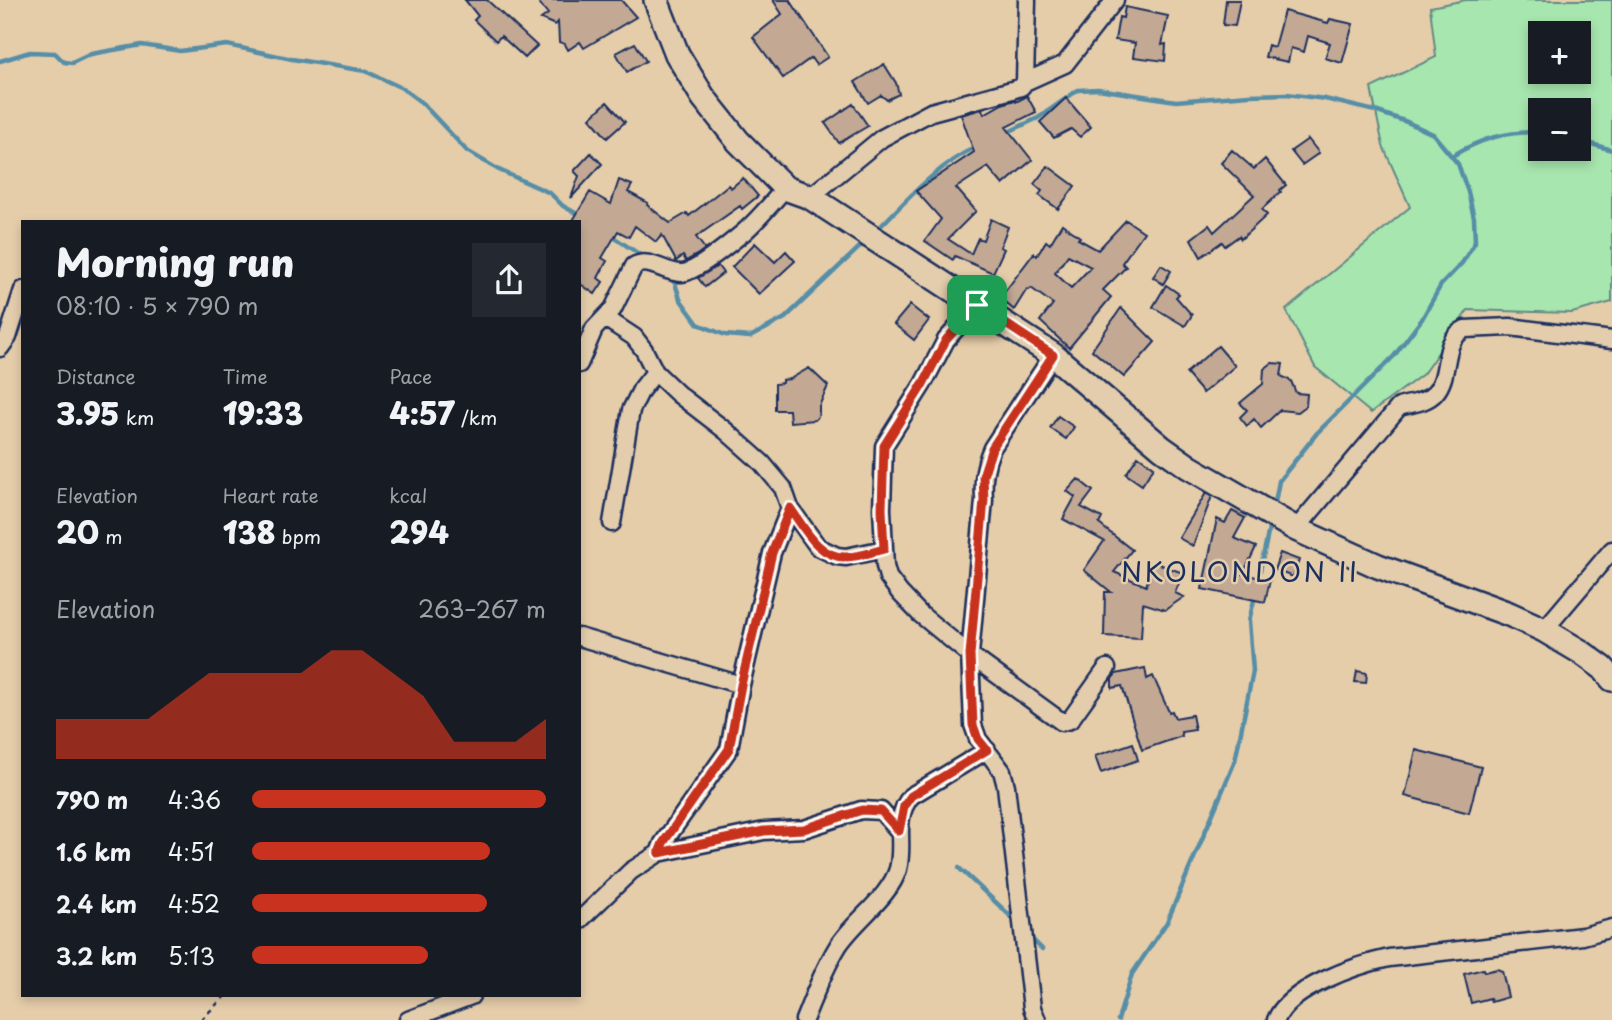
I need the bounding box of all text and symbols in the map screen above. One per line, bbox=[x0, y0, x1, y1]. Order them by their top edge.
map controls bbox=[1528, 21, 1591, 161]
button: + bbox=[1528, 21, 1591, 84]
button: − bbox=[1528, 98, 1591, 161]
text: Morning run bbox=[56, 233, 294, 290]
button: share bbox=[472, 243, 546, 317]
pin bbox=[947, 275, 1007, 335]
icon: arrive bbox=[958, 286, 996, 324]
text: 08:10 · 5 × 790 m bbox=[56, 288, 258, 323]
text: Distance bbox=[56, 362, 136, 390]
text: Time bbox=[223, 362, 268, 390]
text: Pace bbox=[389, 362, 432, 390]
text: 3.95 bbox=[56, 390, 120, 435]
text: 19:33 bbox=[223, 390, 303, 435]
text: 4:57 bbox=[389, 390, 455, 435]
text: km bbox=[120, 403, 154, 431]
text: /km bbox=[455, 403, 497, 431]
text: Elevation bbox=[56, 481, 138, 509]
text: Heart rate bbox=[223, 481, 319, 509]
text: kcal bbox=[389, 481, 427, 509]
text: 20 bbox=[56, 509, 99, 554]
text: 138 bbox=[223, 509, 276, 554]
text: 294 bbox=[389, 509, 449, 554]
text: m bbox=[99, 522, 122, 550]
text: bpm bbox=[276, 522, 321, 550]
district label: NKOLONDON II bbox=[1120, 549, 1360, 592]
text: Elevation bbox=[56, 591, 155, 626]
text: 263–267 m bbox=[418, 591, 546, 626]
text: 790 m bbox=[56, 782, 128, 817]
text: 4:36 bbox=[168, 782, 221, 817]
text: 1.6 km bbox=[56, 834, 131, 869]
text: 4:51 bbox=[168, 834, 214, 869]
text: 2.4 km bbox=[56, 886, 137, 921]
text: 4:52 bbox=[168, 886, 220, 921]
text: 3.2 km bbox=[56, 938, 137, 973]
text: 5:13 bbox=[168, 938, 215, 973]

